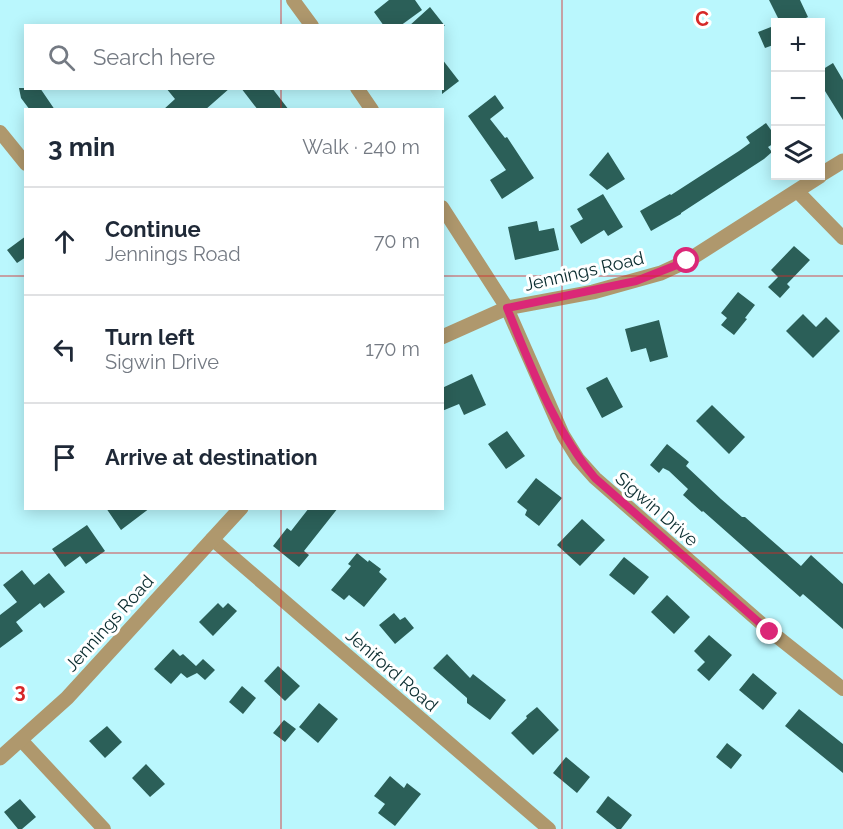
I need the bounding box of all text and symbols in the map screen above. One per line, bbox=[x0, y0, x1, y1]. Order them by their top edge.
text: C bbox=[695, 7, 709, 31]
map controls bbox=[771, 18, 825, 180]
button: + bbox=[771, 18, 825, 72]
search box bbox=[24, 24, 444, 90]
icon: search bbox=[45, 41, 78, 74]
text: Search here bbox=[93, 44, 215, 70]
button: − bbox=[771, 72, 825, 126]
button: layers bbox=[771, 126, 825, 180]
text: 3 min bbox=[48, 132, 115, 162]
text: Walk · 240 m bbox=[302, 135, 420, 159]
text: Continue bbox=[105, 216, 201, 242]
icon: ahead bbox=[48, 225, 81, 258]
text: 70 m bbox=[374, 229, 420, 253]
text: Jennings Road bbox=[105, 242, 241, 266]
street label: Jennings Road bbox=[522, 247, 646, 295]
route start bbox=[673, 247, 699, 273]
text: Turn left bbox=[105, 324, 195, 350]
icon: left bbox=[48, 333, 81, 366]
text: 170 m bbox=[365, 337, 420, 361]
text: Sigwin Drive bbox=[105, 350, 219, 374]
icon: arrive bbox=[48, 441, 81, 474]
text: Arrive at destination bbox=[105, 444, 318, 470]
street label: Sigwin Drive bbox=[611, 467, 703, 551]
street label: Jennings Road bbox=[60, 571, 158, 675]
route end bbox=[756, 618, 782, 644]
street label: Jeniford Road bbox=[342, 624, 442, 716]
text: 3 bbox=[14, 679, 26, 703]

